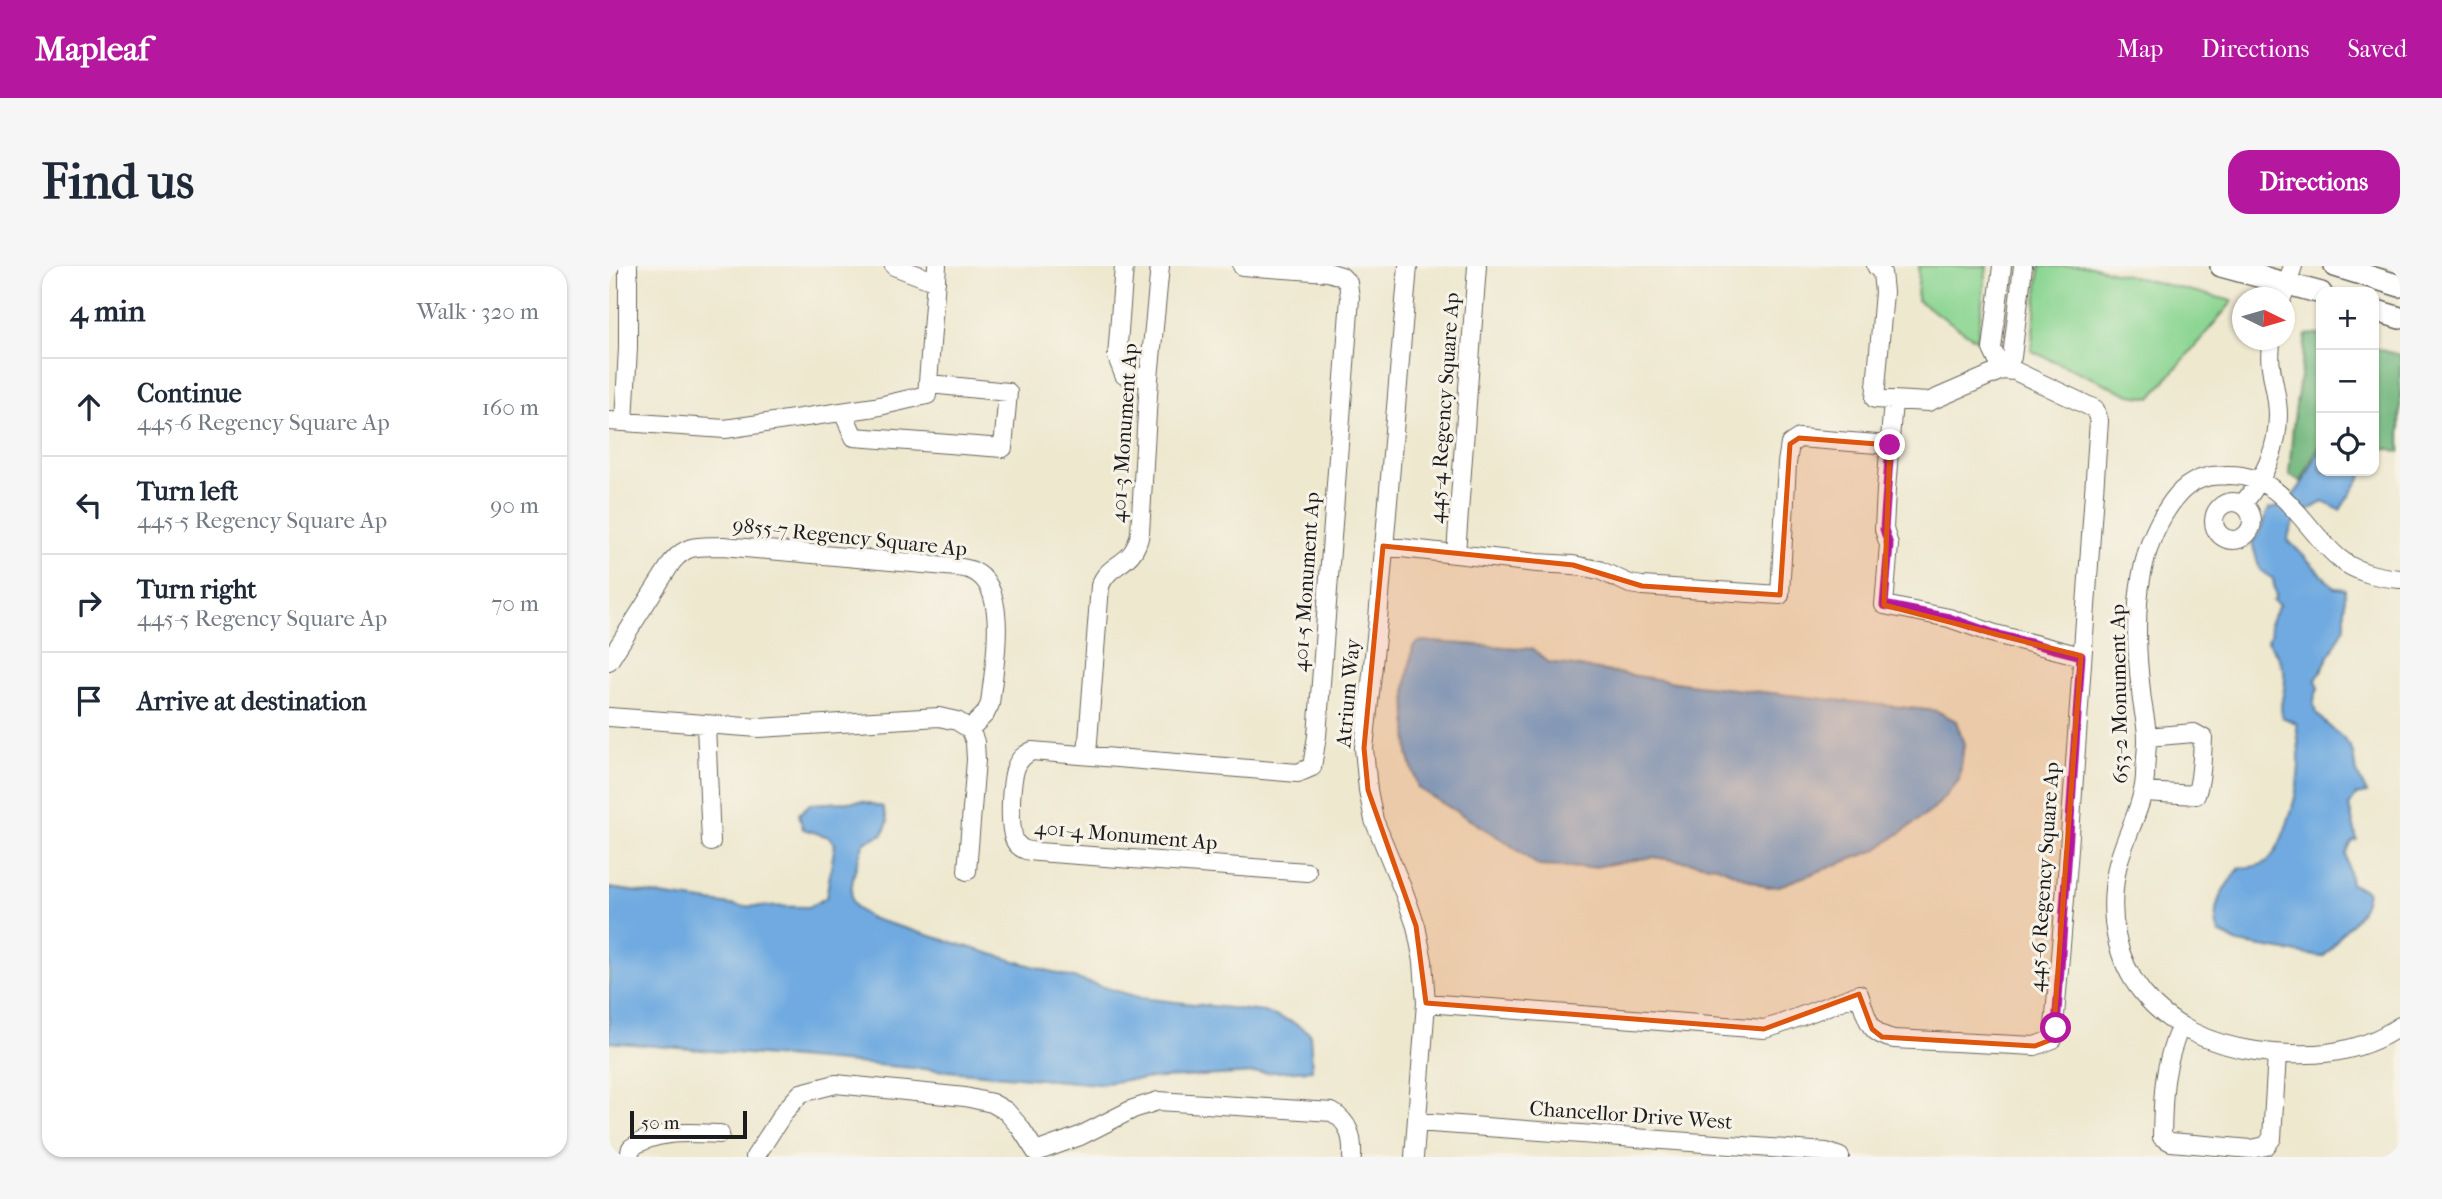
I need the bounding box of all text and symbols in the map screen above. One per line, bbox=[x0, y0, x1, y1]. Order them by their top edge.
text: Mapleaf bbox=[35, 30, 149, 69]
text: Map bbox=[2117, 35, 2163, 63]
text: Directions bbox=[2201, 35, 2309, 63]
text: Saved bbox=[2347, 35, 2407, 63]
button: Directions bbox=[2228, 150, 2400, 214]
text: Find us bbox=[42, 153, 194, 211]
north arrow bbox=[2232, 287, 2295, 350]
map controls bbox=[2316, 287, 2379, 476]
button: + bbox=[2316, 287, 2379, 350]
street label: 445-4 Regency Square Ap bbox=[1424, 292, 1464, 524]
text: 4 min bbox=[70, 294, 145, 329]
text: Walk · 320 m bbox=[417, 298, 539, 325]
street label: 401-3 Monument Ap bbox=[1106, 342, 1142, 524]
button: − bbox=[2316, 350, 2379, 413]
text: Continue bbox=[137, 378, 242, 409]
icon: ahead bbox=[70, 388, 108, 426]
text: 160 m bbox=[482, 394, 539, 421]
text: 445-6 Regency Square Ap bbox=[137, 409, 390, 436]
button: locate bbox=[2316, 413, 2379, 476]
route end bbox=[1874, 429, 1905, 460]
text: Turn left bbox=[137, 476, 238, 507]
icon: left bbox=[70, 486, 108, 524]
street label: 401-5 Monument Ap bbox=[1288, 491, 1324, 673]
text: 90 m bbox=[490, 492, 539, 519]
text: 445-5 Regency Square Ap bbox=[137, 507, 387, 534]
street label: 9855-7 Regency Square Ap bbox=[732, 513, 968, 561]
text: Turn right bbox=[137, 574, 257, 605]
icon: right bbox=[70, 584, 108, 622]
text: 70 m bbox=[491, 590, 539, 617]
street label: 653-2 Monument Ap bbox=[2105, 604, 2133, 784]
text: 445-5 Regency Square Ap bbox=[137, 605, 387, 632]
street label: Atrium Way bbox=[1331, 637, 1365, 750]
icon: arrive bbox=[70, 682, 108, 720]
text: Arrive at destination bbox=[137, 686, 367, 717]
street label: 445-6 Regency Square Ap bbox=[2024, 761, 2064, 993]
street label: 401-4 Monument Ap bbox=[1033, 815, 1219, 855]
route start bbox=[2040, 1012, 2071, 1043]
street label: Chancellor Drive West bbox=[1529, 1096, 1734, 1134]
scale bar bbox=[630, 1108, 747, 1140]
text: 50 m bbox=[641, 1112, 680, 1134]

